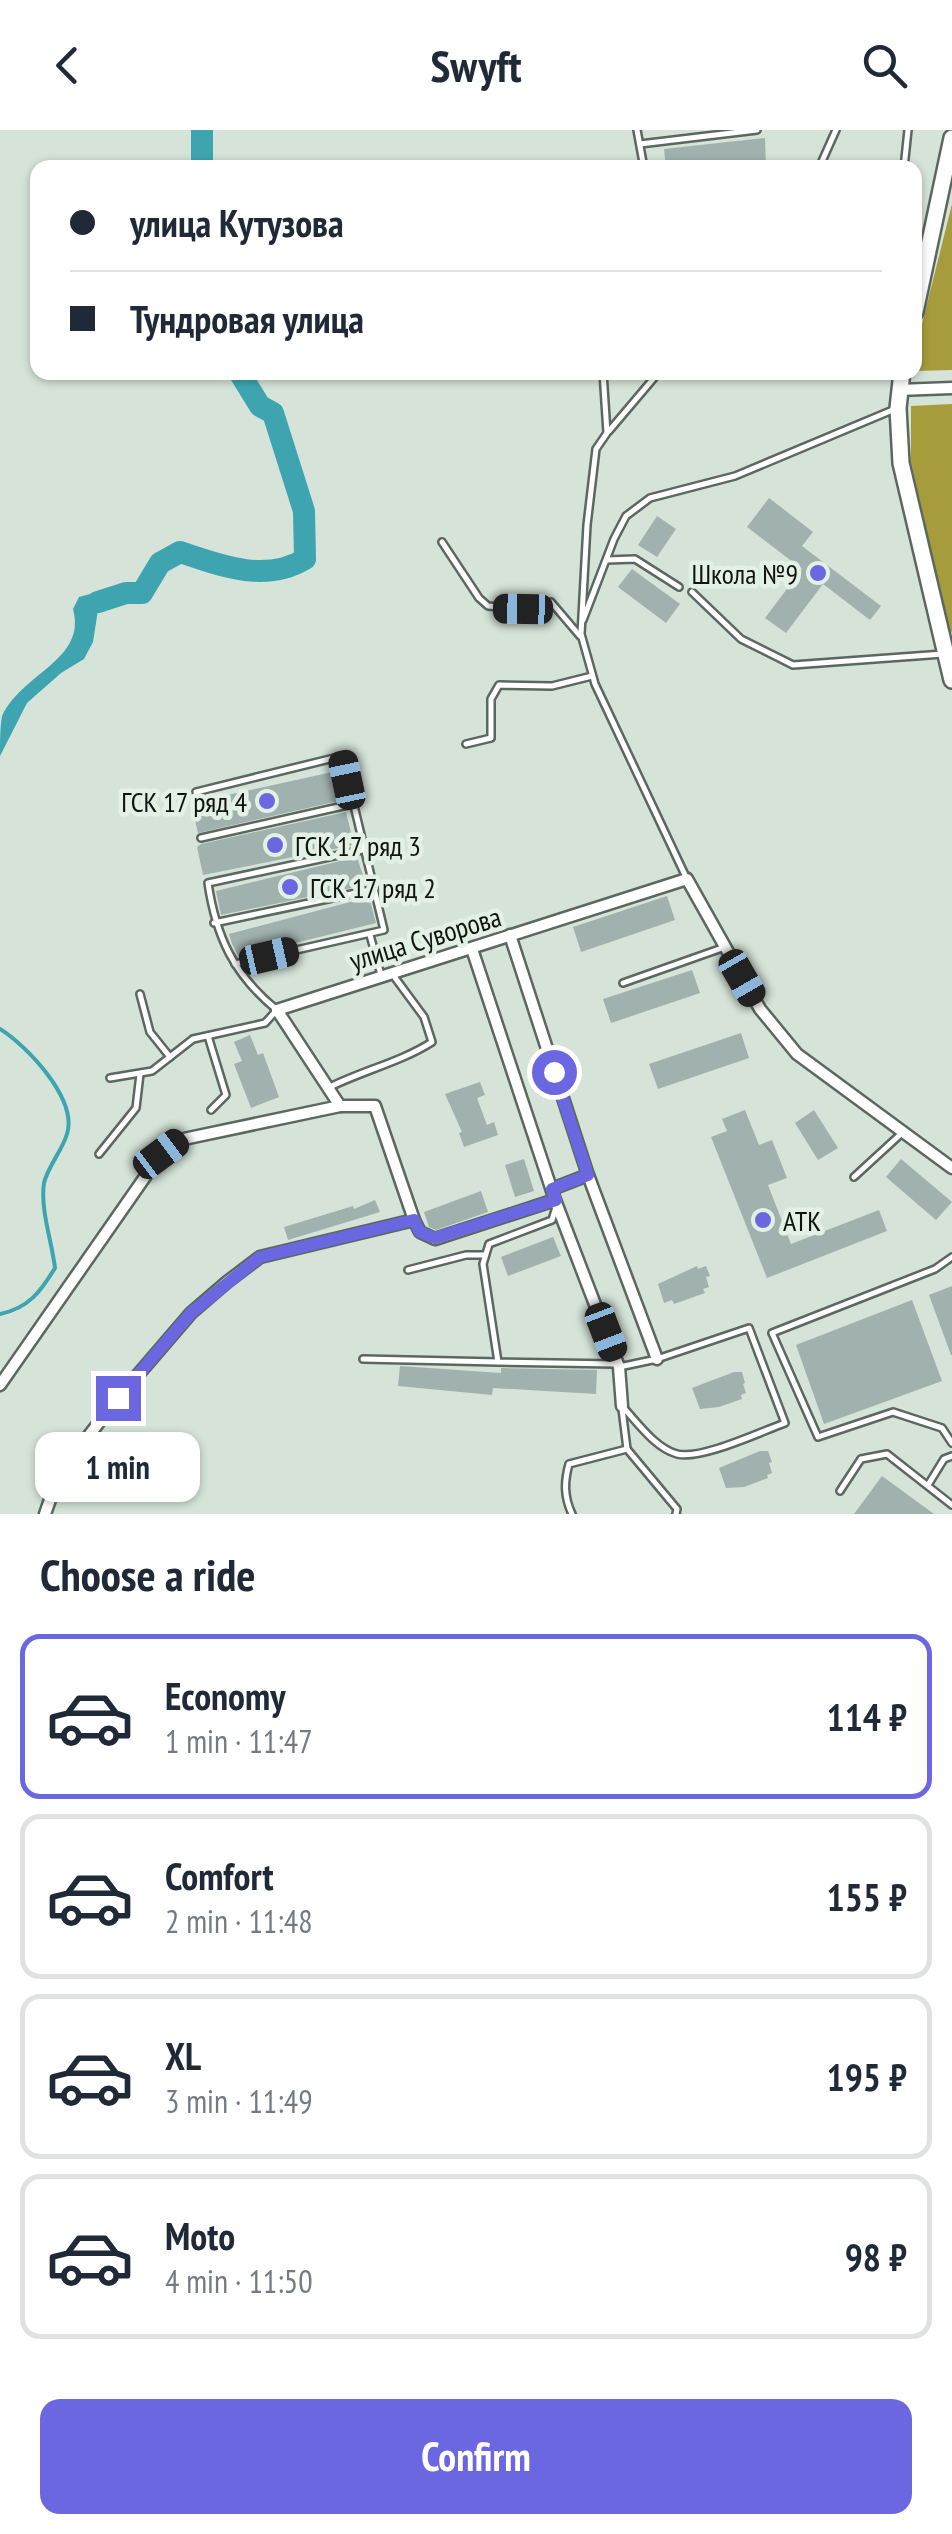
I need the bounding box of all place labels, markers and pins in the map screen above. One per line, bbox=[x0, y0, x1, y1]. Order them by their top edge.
place label: Школа №9 bbox=[691, 555, 798, 592]
marker: Школа №9 bbox=[807, 562, 829, 584]
place label: ГСК 17 ряд 4 bbox=[121, 783, 247, 820]
marker: ГСК 17 ряд 4 bbox=[256, 790, 278, 812]
place label: ГСК 17 ряд 3 bbox=[295, 827, 421, 864]
marker: ГСК 17 ряд 3 bbox=[264, 834, 286, 856]
place label: ГСК 17 ряд 2 bbox=[310, 869, 436, 906]
marker: ГСК 17 ряд 2 bbox=[279, 876, 301, 898]
place label: АТК bbox=[783, 1202, 821, 1239]
marker: АТК bbox=[752, 1209, 774, 1231]

